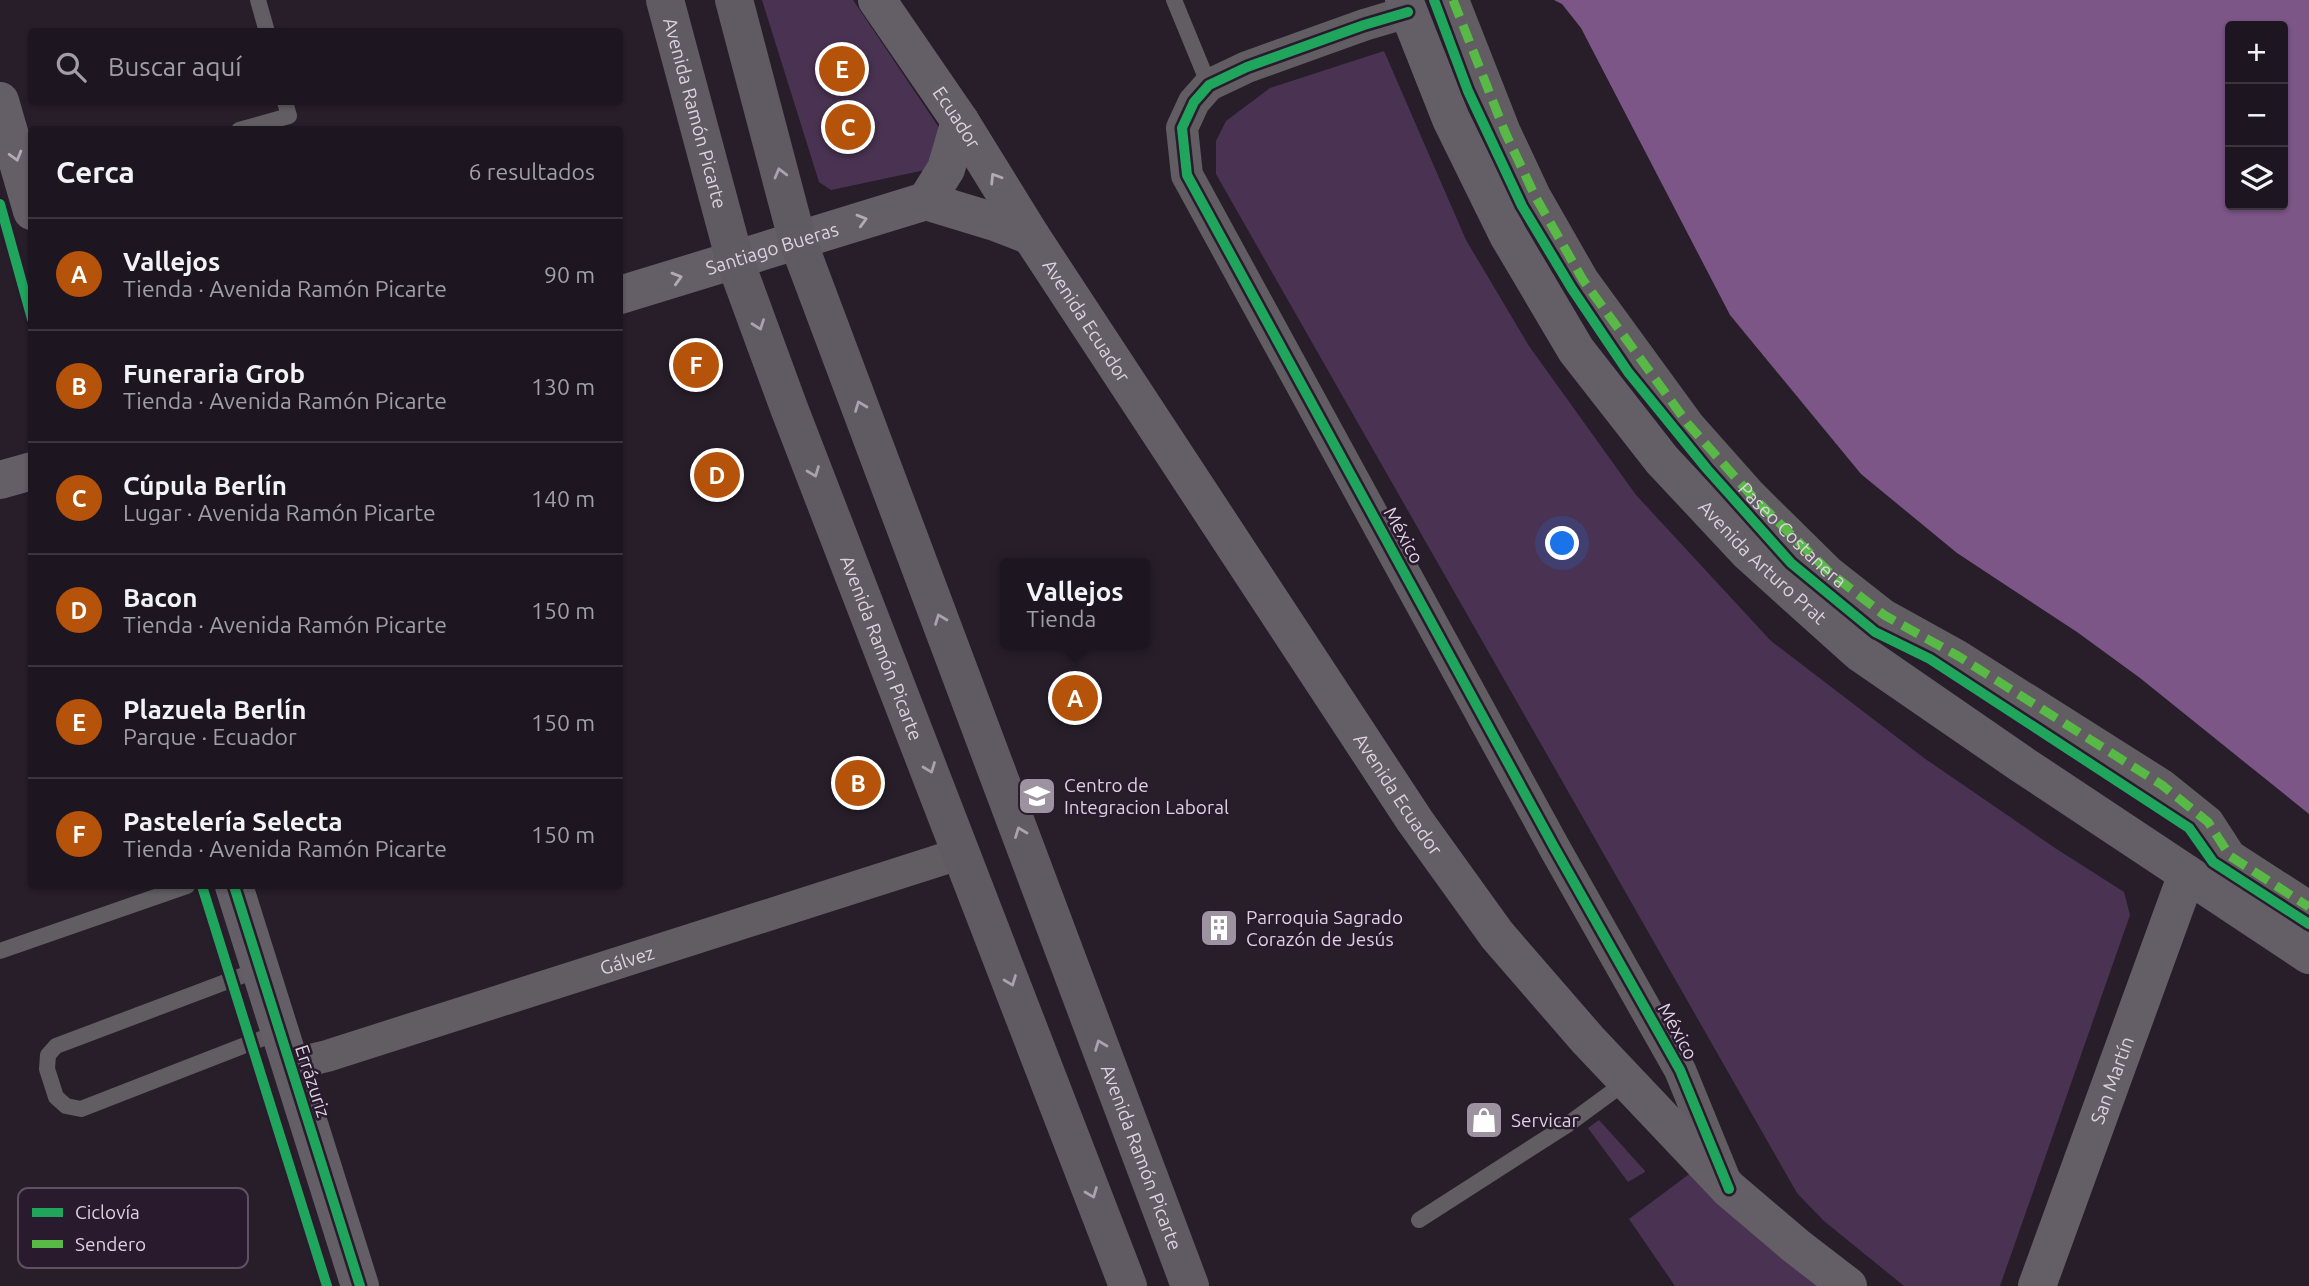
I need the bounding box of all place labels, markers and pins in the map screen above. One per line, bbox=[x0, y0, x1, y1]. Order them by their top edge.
pin: E bbox=[819, 43, 865, 95]
pin: C bbox=[825, 101, 871, 153]
pin: F bbox=[673, 339, 719, 391]
pin: D bbox=[694, 449, 740, 501]
pin: A bbox=[1052, 672, 1098, 724]
pin: B bbox=[835, 757, 881, 809]
place label: Centro de Integracion Laboral bbox=[1064, 774, 1229, 818]
school or university icon: Centro de Integracion Laboral bbox=[1016, 775, 1058, 817]
place label: Parroquia Sagrado Corazón de Jesús bbox=[1246, 906, 1403, 950]
building icon: Parroquia Sagrado Corazón de Jesús bbox=[1198, 907, 1240, 949]
shop icon: Servicar bbox=[1463, 1099, 1505, 1141]
place label: Servicar bbox=[1511, 1109, 1579, 1131]

